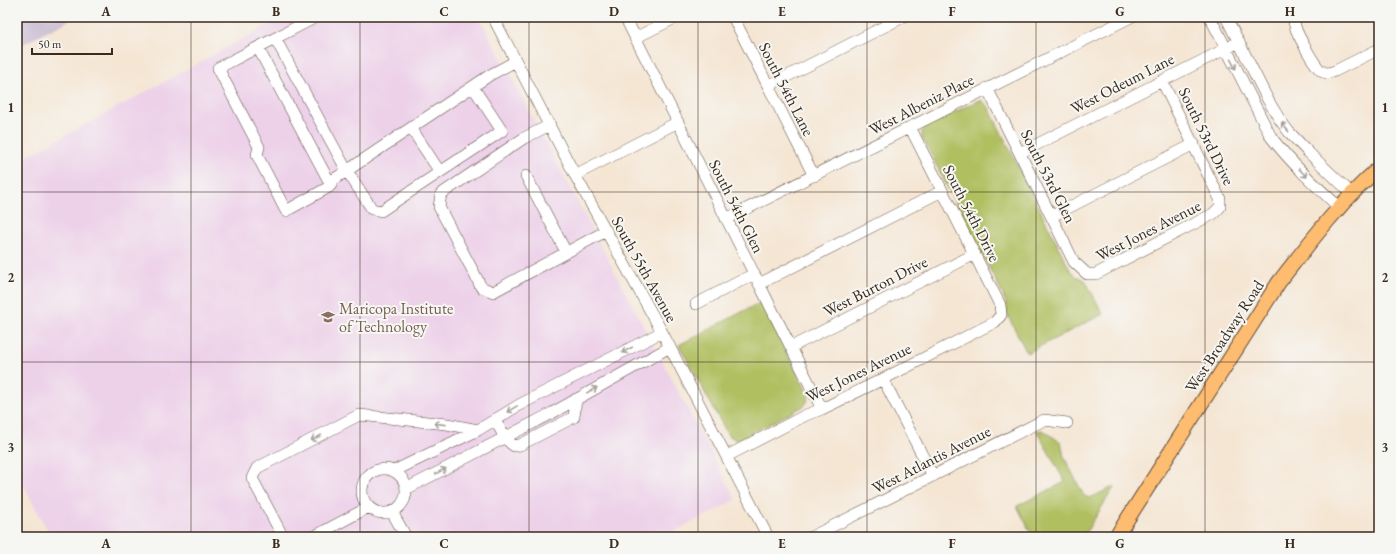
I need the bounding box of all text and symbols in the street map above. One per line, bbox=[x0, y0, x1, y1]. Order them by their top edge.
text: A bbox=[100, 3, 111, 20]
text: B bbox=[272, 3, 280, 20]
text: C bbox=[439, 3, 449, 20]
text: D bbox=[609, 3, 619, 20]
text: E bbox=[778, 3, 786, 20]
text: F bbox=[948, 3, 956, 20]
text: G bbox=[1115, 3, 1125, 20]
text: H bbox=[1285, 3, 1296, 20]
scale bar bbox=[32, 30, 112, 56]
text: 50 m bbox=[38, 36, 62, 52]
street label: South 54th Lane bbox=[754, 39, 819, 140]
street label: West Odeum Lane bbox=[1067, 48, 1178, 119]
one-way arrow bbox=[1230, 58, 1238, 70]
street label: West Albeniz Place bbox=[865, 69, 977, 140]
street label: South 53rd Drive bbox=[1174, 84, 1239, 189]
text: 1 bbox=[8, 99, 15, 116]
text: 1 bbox=[1382, 99, 1389, 116]
one-way arrow bbox=[1281, 122, 1289, 133]
street label: South 53rd Glen bbox=[1016, 126, 1081, 227]
street label: South 54th Glen bbox=[704, 156, 769, 257]
street label: South 54th Drive bbox=[938, 161, 1005, 265]
one-way arrow bbox=[1298, 168, 1308, 178]
street label: West Jones Avenue bbox=[1092, 195, 1204, 266]
street label: South 55th Avenue bbox=[607, 213, 682, 326]
street label: West Burton Drive bbox=[819, 251, 931, 322]
text: 2 bbox=[8, 269, 15, 286]
text: 2 bbox=[1382, 269, 1389, 286]
street label: West Broadway Road bbox=[1180, 275, 1269, 397]
place label: Maricopa Institute of Technology bbox=[339, 298, 453, 337]
school or university icon: Maricopa Institute of Technology bbox=[320, 309, 336, 325]
street label: West Jones Avenue bbox=[802, 338, 915, 407]
one-way arrow bbox=[621, 346, 633, 354]
one-way arrow bbox=[586, 385, 598, 393]
one-way arrow bbox=[506, 406, 518, 414]
one-way arrow bbox=[434, 420, 447, 427]
street label: West Atlantis Avenue bbox=[868, 420, 994, 498]
one-way arrow bbox=[310, 434, 322, 442]
text: 3 bbox=[8, 439, 15, 456]
text: 3 bbox=[1382, 439, 1389, 456]
one-way arrow bbox=[434, 466, 446, 474]
text: A bbox=[100, 535, 111, 552]
text: B bbox=[272, 535, 280, 552]
text: C bbox=[439, 535, 449, 552]
text: D bbox=[609, 535, 619, 552]
text: E bbox=[778, 535, 786, 552]
text: F bbox=[948, 535, 956, 552]
text: G bbox=[1115, 535, 1125, 552]
text: H bbox=[1285, 535, 1296, 552]

